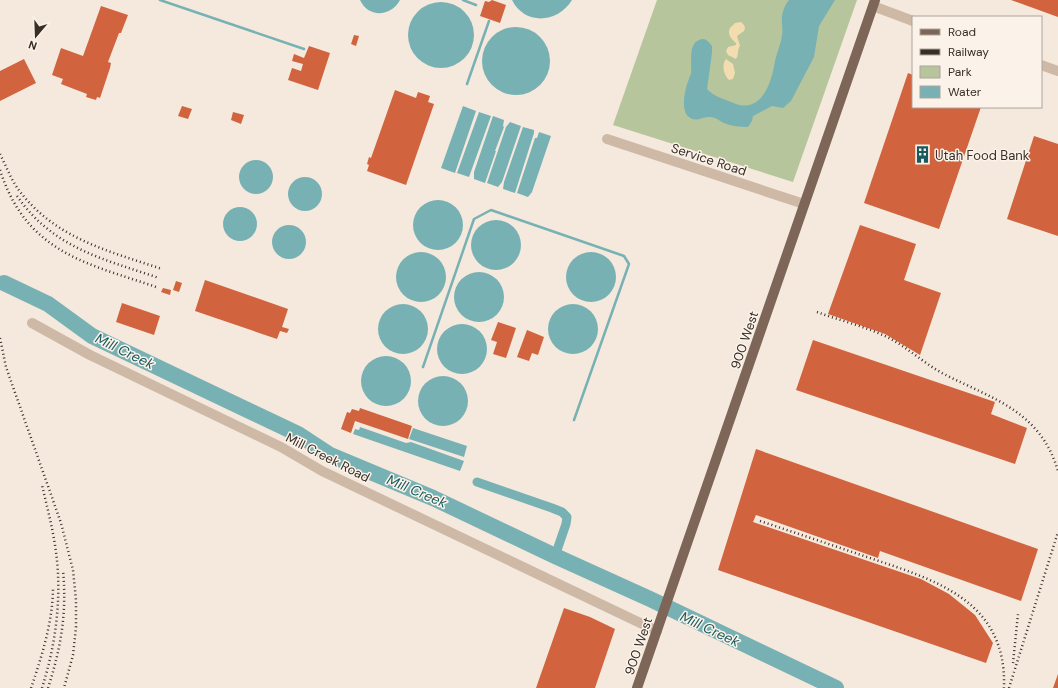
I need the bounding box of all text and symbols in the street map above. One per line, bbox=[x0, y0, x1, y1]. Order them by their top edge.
north arrow bbox=[16, 16, 56, 56]
legend bbox=[912, 16, 1042, 108]
text: Road bbox=[948, 24, 976, 40]
text: N bbox=[27, 38, 39, 53]
text: Railway bbox=[948, 44, 989, 60]
text: Park bbox=[948, 64, 972, 80]
text: Water bbox=[948, 84, 982, 100]
street label: Service Road bbox=[669, 139, 749, 180]
building icon: Utah Food Bank bbox=[912, 145, 932, 165]
place label: Utah Food Bank bbox=[935, 147, 1030, 164]
street label: 900 West bbox=[727, 309, 762, 371]
water label: Mill Creek bbox=[92, 329, 158, 373]
street label: Mill Creek Road bbox=[283, 429, 373, 486]
water label: Mill Creek bbox=[384, 470, 451, 512]
water label: Mill Creek bbox=[677, 607, 743, 651]
street label: 900 West bbox=[621, 615, 656, 677]

